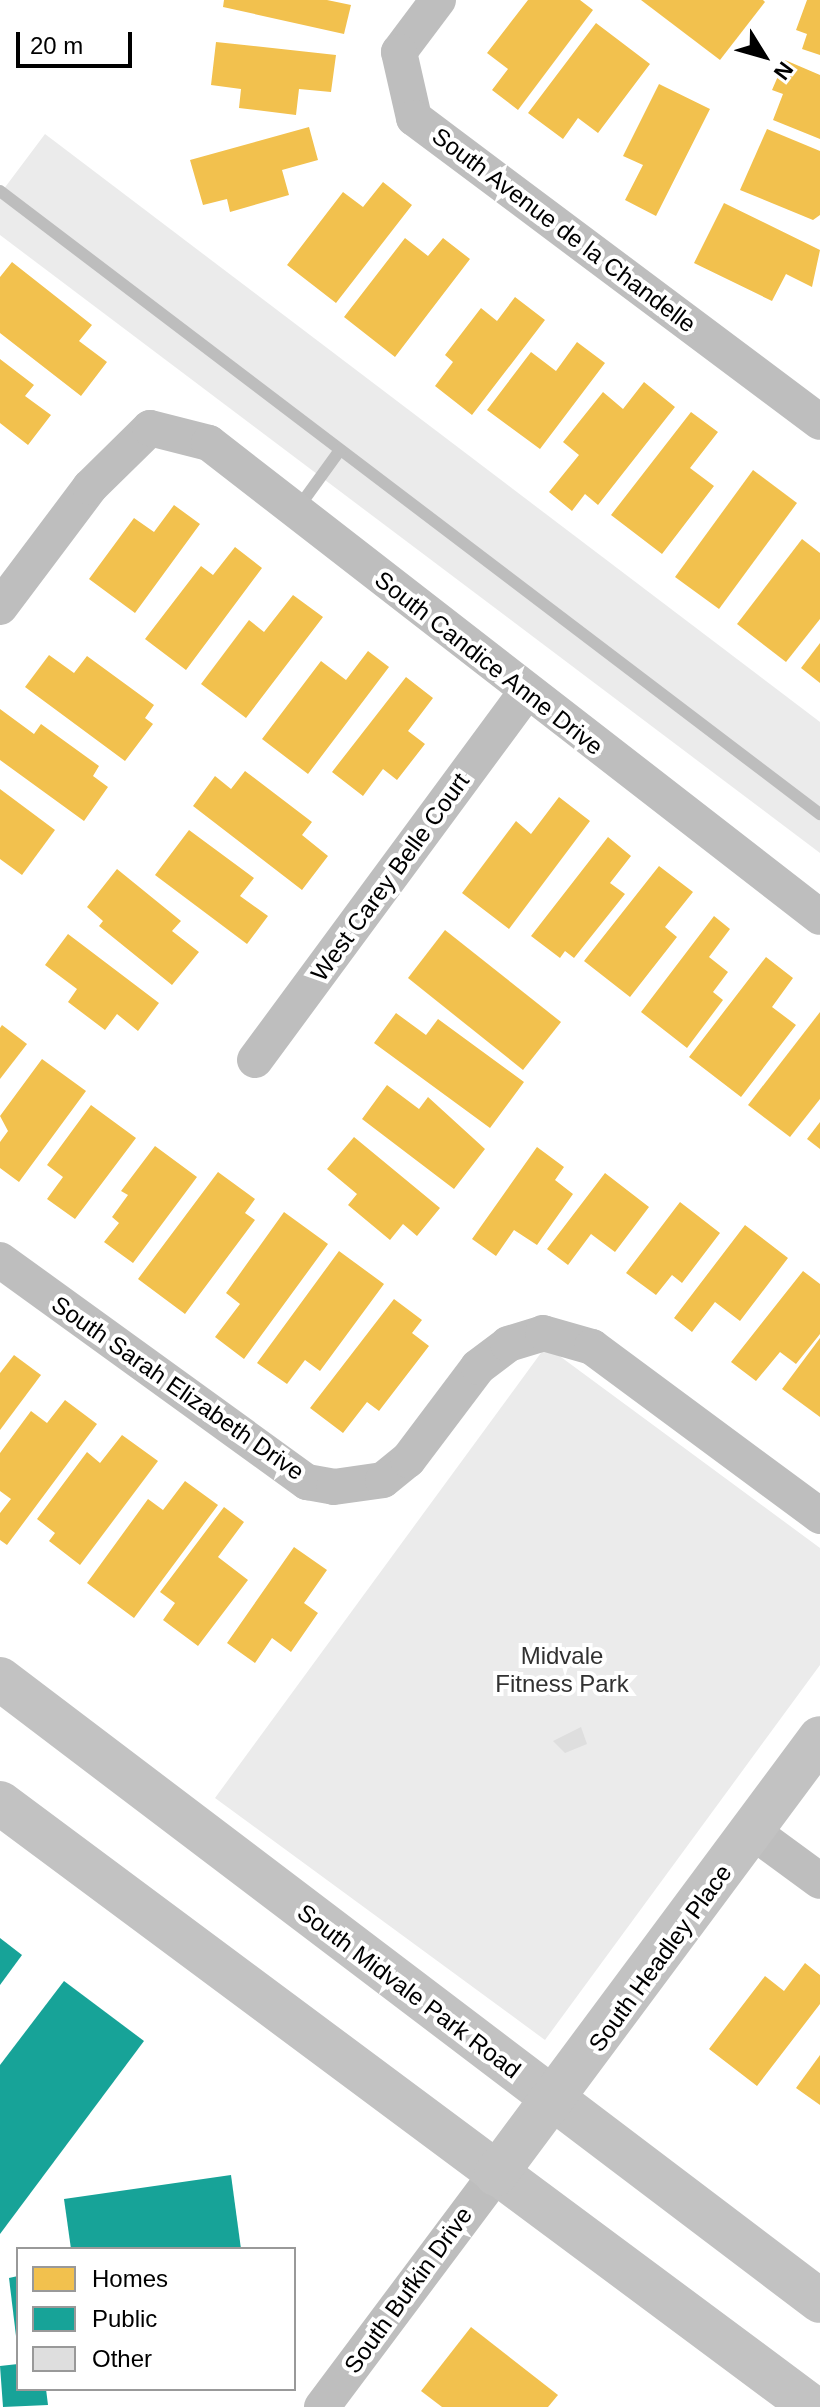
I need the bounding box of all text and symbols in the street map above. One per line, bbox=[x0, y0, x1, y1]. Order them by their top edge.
scale bar bbox=[20, 16, 136, 66]
north arrow bbox=[724, 16, 804, 96]
text: 20 m bbox=[30, 32, 83, 59]
text: N bbox=[769, 57, 798, 85]
street label: South Avenue de la Chandelle bbox=[426, 121, 702, 339]
street label: South Candice Anne Drive bbox=[369, 565, 609, 761]
street label: West Carey Belle Court bbox=[305, 767, 475, 987]
street label: South Sarah Elizabeth Drive bbox=[46, 1290, 310, 1486]
park label: Midvale Fitness Park bbox=[495, 1642, 629, 1698]
street label: South Headley Place bbox=[582, 1859, 738, 2057]
street label: South Midvale Park Road bbox=[292, 1898, 526, 2084]
street label: South Bufkin Drive bbox=[338, 2201, 478, 2379]
legend bbox=[16, 2247, 296, 2391]
text: Homes bbox=[92, 2265, 168, 2292]
text: Public bbox=[92, 2305, 157, 2332]
text: Other bbox=[92, 2345, 152, 2372]

